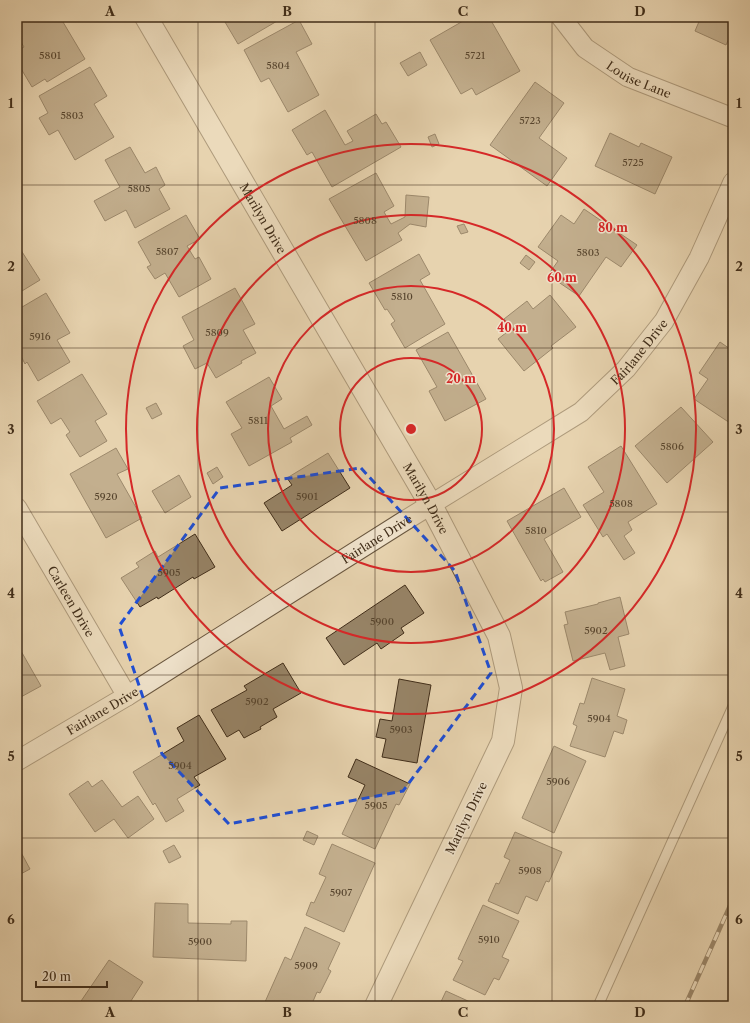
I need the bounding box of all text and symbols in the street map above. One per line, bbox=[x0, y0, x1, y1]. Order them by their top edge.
text: A bbox=[104, 3, 116, 19]
text: B bbox=[282, 3, 292, 19]
text: C bbox=[458, 3, 468, 19]
text: D bbox=[634, 3, 646, 19]
house number: 5801 bbox=[39, 49, 62, 62]
house number: 5721 bbox=[465, 49, 486, 62]
street label: Louise Lane bbox=[604, 57, 674, 101]
house number: 5804 bbox=[266, 59, 290, 72]
text: 1 bbox=[8, 95, 14, 111]
text: 1 bbox=[736, 95, 742, 111]
house number: 5803 bbox=[60, 109, 84, 122]
house number: 5723 bbox=[519, 114, 541, 127]
house number: 5725 bbox=[622, 156, 644, 169]
street label: Marilyn Drive bbox=[237, 180, 290, 256]
house number: 5805 bbox=[127, 182, 151, 195]
house number: 5808 bbox=[353, 214, 377, 227]
text: 80 m bbox=[598, 220, 628, 235]
house number: 5807 bbox=[156, 245, 178, 258]
house number: 5803 bbox=[576, 246, 600, 259]
text: 2 bbox=[7, 258, 15, 274]
text: 2 bbox=[735, 258, 743, 274]
text: 60 m bbox=[547, 270, 577, 285]
house number: 5810 bbox=[391, 290, 413, 303]
street label: Fairlane Drive bbox=[607, 316, 671, 388]
text: 40 m bbox=[497, 320, 527, 335]
house number: 5809 bbox=[205, 326, 229, 339]
house number: 5916 bbox=[29, 330, 51, 343]
text: 20 m bbox=[446, 371, 476, 386]
house number: 5811 bbox=[248, 414, 269, 427]
text: 3 bbox=[7, 421, 15, 437]
text: 3 bbox=[735, 421, 743, 437]
centre of rings bbox=[404, 422, 418, 436]
house number: 5806 bbox=[660, 440, 684, 453]
street label: Marilyn Drive bbox=[400, 460, 452, 537]
house number: 5920 bbox=[94, 490, 118, 503]
house number: 5901 bbox=[296, 490, 319, 503]
house number: 5808 bbox=[609, 497, 633, 510]
street label: Fairlane Drive bbox=[338, 510, 415, 566]
house number: 5810 bbox=[525, 524, 547, 537]
street label: Carleen Drive bbox=[45, 563, 98, 640]
house number: 5905 bbox=[157, 566, 181, 579]
text: 4 bbox=[7, 585, 15, 601]
text: 4 bbox=[735, 585, 743, 601]
house number: 5900 bbox=[370, 615, 394, 628]
house number: 5902 bbox=[584, 624, 608, 637]
street label: Fairlane Drive bbox=[64, 683, 141, 738]
house number: 5902 bbox=[245, 695, 269, 708]
house number: 5904 bbox=[587, 712, 611, 725]
house number: 5903 bbox=[389, 723, 413, 736]
text: 5 bbox=[7, 748, 15, 764]
text: 5 bbox=[735, 748, 743, 764]
house number: 5904 bbox=[168, 759, 192, 772]
house number: 5906 bbox=[546, 775, 570, 788]
street label: Marilyn Drive bbox=[442, 779, 490, 857]
house number: 5905 bbox=[364, 799, 388, 812]
house number: 5908 bbox=[518, 864, 542, 877]
house number: 5907 bbox=[330, 886, 352, 899]
text: 6 bbox=[7, 911, 15, 927]
text: 6 bbox=[735, 911, 743, 927]
house number: 5910 bbox=[478, 933, 500, 946]
house number: 5900 bbox=[188, 935, 212, 948]
house number: 5909 bbox=[294, 959, 318, 972]
scale bar bbox=[36, 963, 107, 989]
text: 20 m bbox=[42, 969, 71, 984]
text: A bbox=[104, 1004, 116, 1020]
text: B bbox=[282, 1004, 292, 1020]
text: C bbox=[458, 1004, 468, 1020]
text: D bbox=[634, 1004, 646, 1020]

